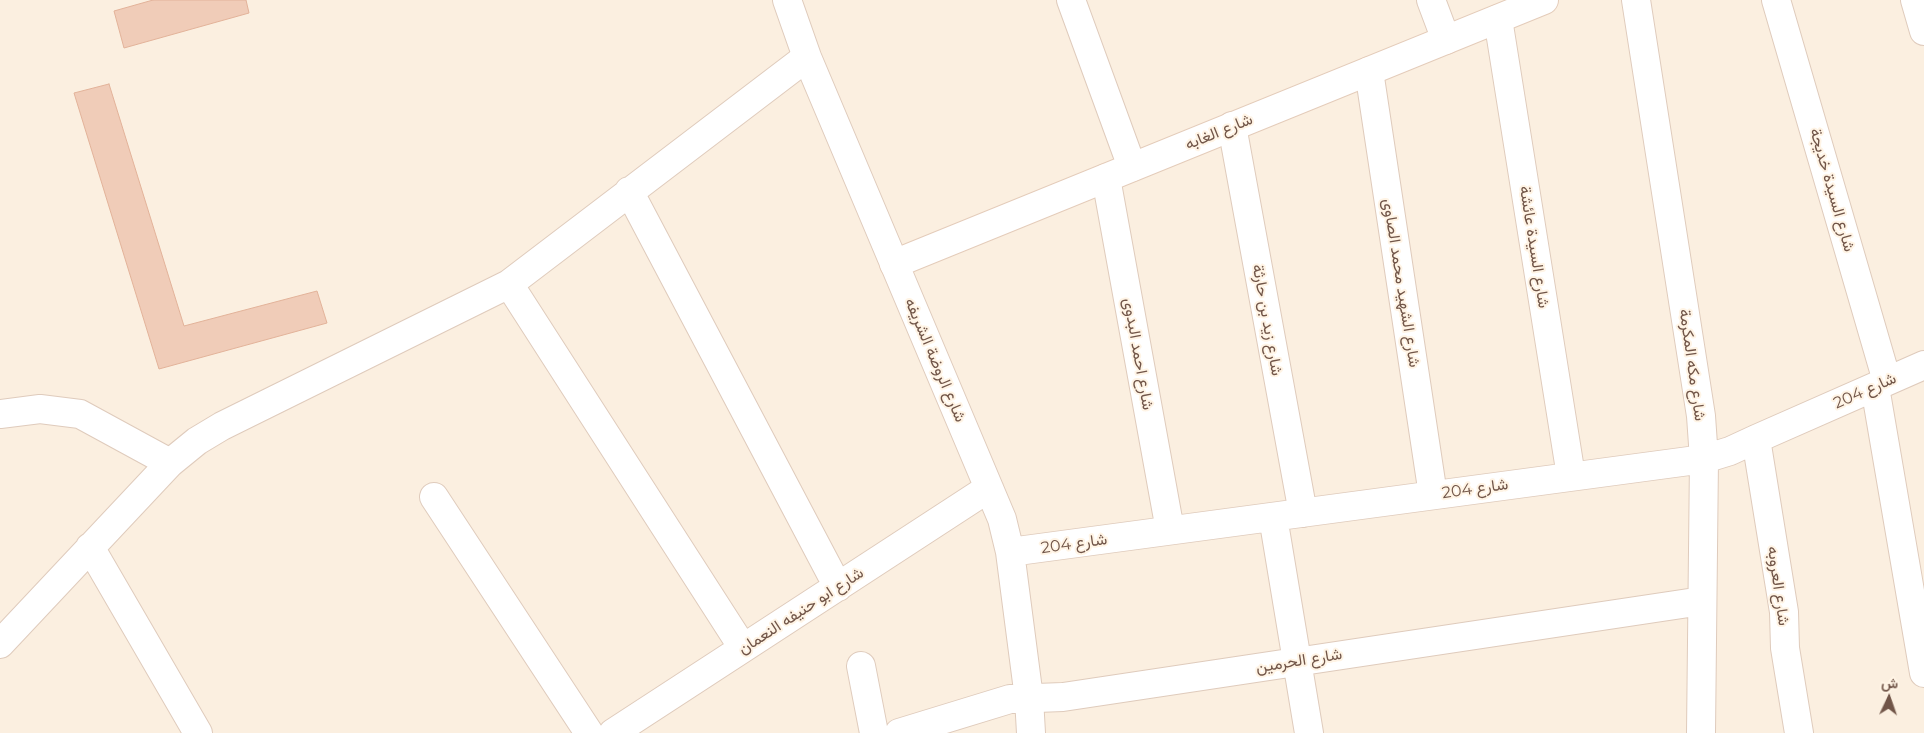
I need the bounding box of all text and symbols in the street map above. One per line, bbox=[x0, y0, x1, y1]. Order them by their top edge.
street label: شارع الغابه bbox=[1182, 110, 1256, 154]
street label: شارع السيدة خديجة bbox=[1805, 126, 1859, 254]
street label: شارع السيدة عائشة bbox=[1515, 185, 1553, 309]
street label: شارع الشهيد محمد الصاوى bbox=[1378, 197, 1424, 369]
street label: شارع زيد بن حارثة bbox=[1248, 263, 1286, 377]
street label: شارع الروضة الشريفه bbox=[900, 295, 970, 425]
street label: شارع احمد البدوى bbox=[1119, 296, 1157, 412]
street label: شارع مكه المكرمة bbox=[1675, 308, 1709, 422]
street label: شارع 204 bbox=[1831, 369, 1899, 413]
street label: شارع 204 bbox=[1441, 475, 1509, 503]
street label: شارع 204 bbox=[1040, 530, 1108, 558]
street label: شارع العروبه bbox=[1763, 545, 1793, 627]
street label: شارع ابو حنيفه النعمان bbox=[735, 563, 867, 659]
street label: شارع الحرمين bbox=[1255, 645, 1343, 677]
north arrow bbox=[1864, 673, 1914, 723]
text: ش bbox=[1881, 674, 1899, 692]

